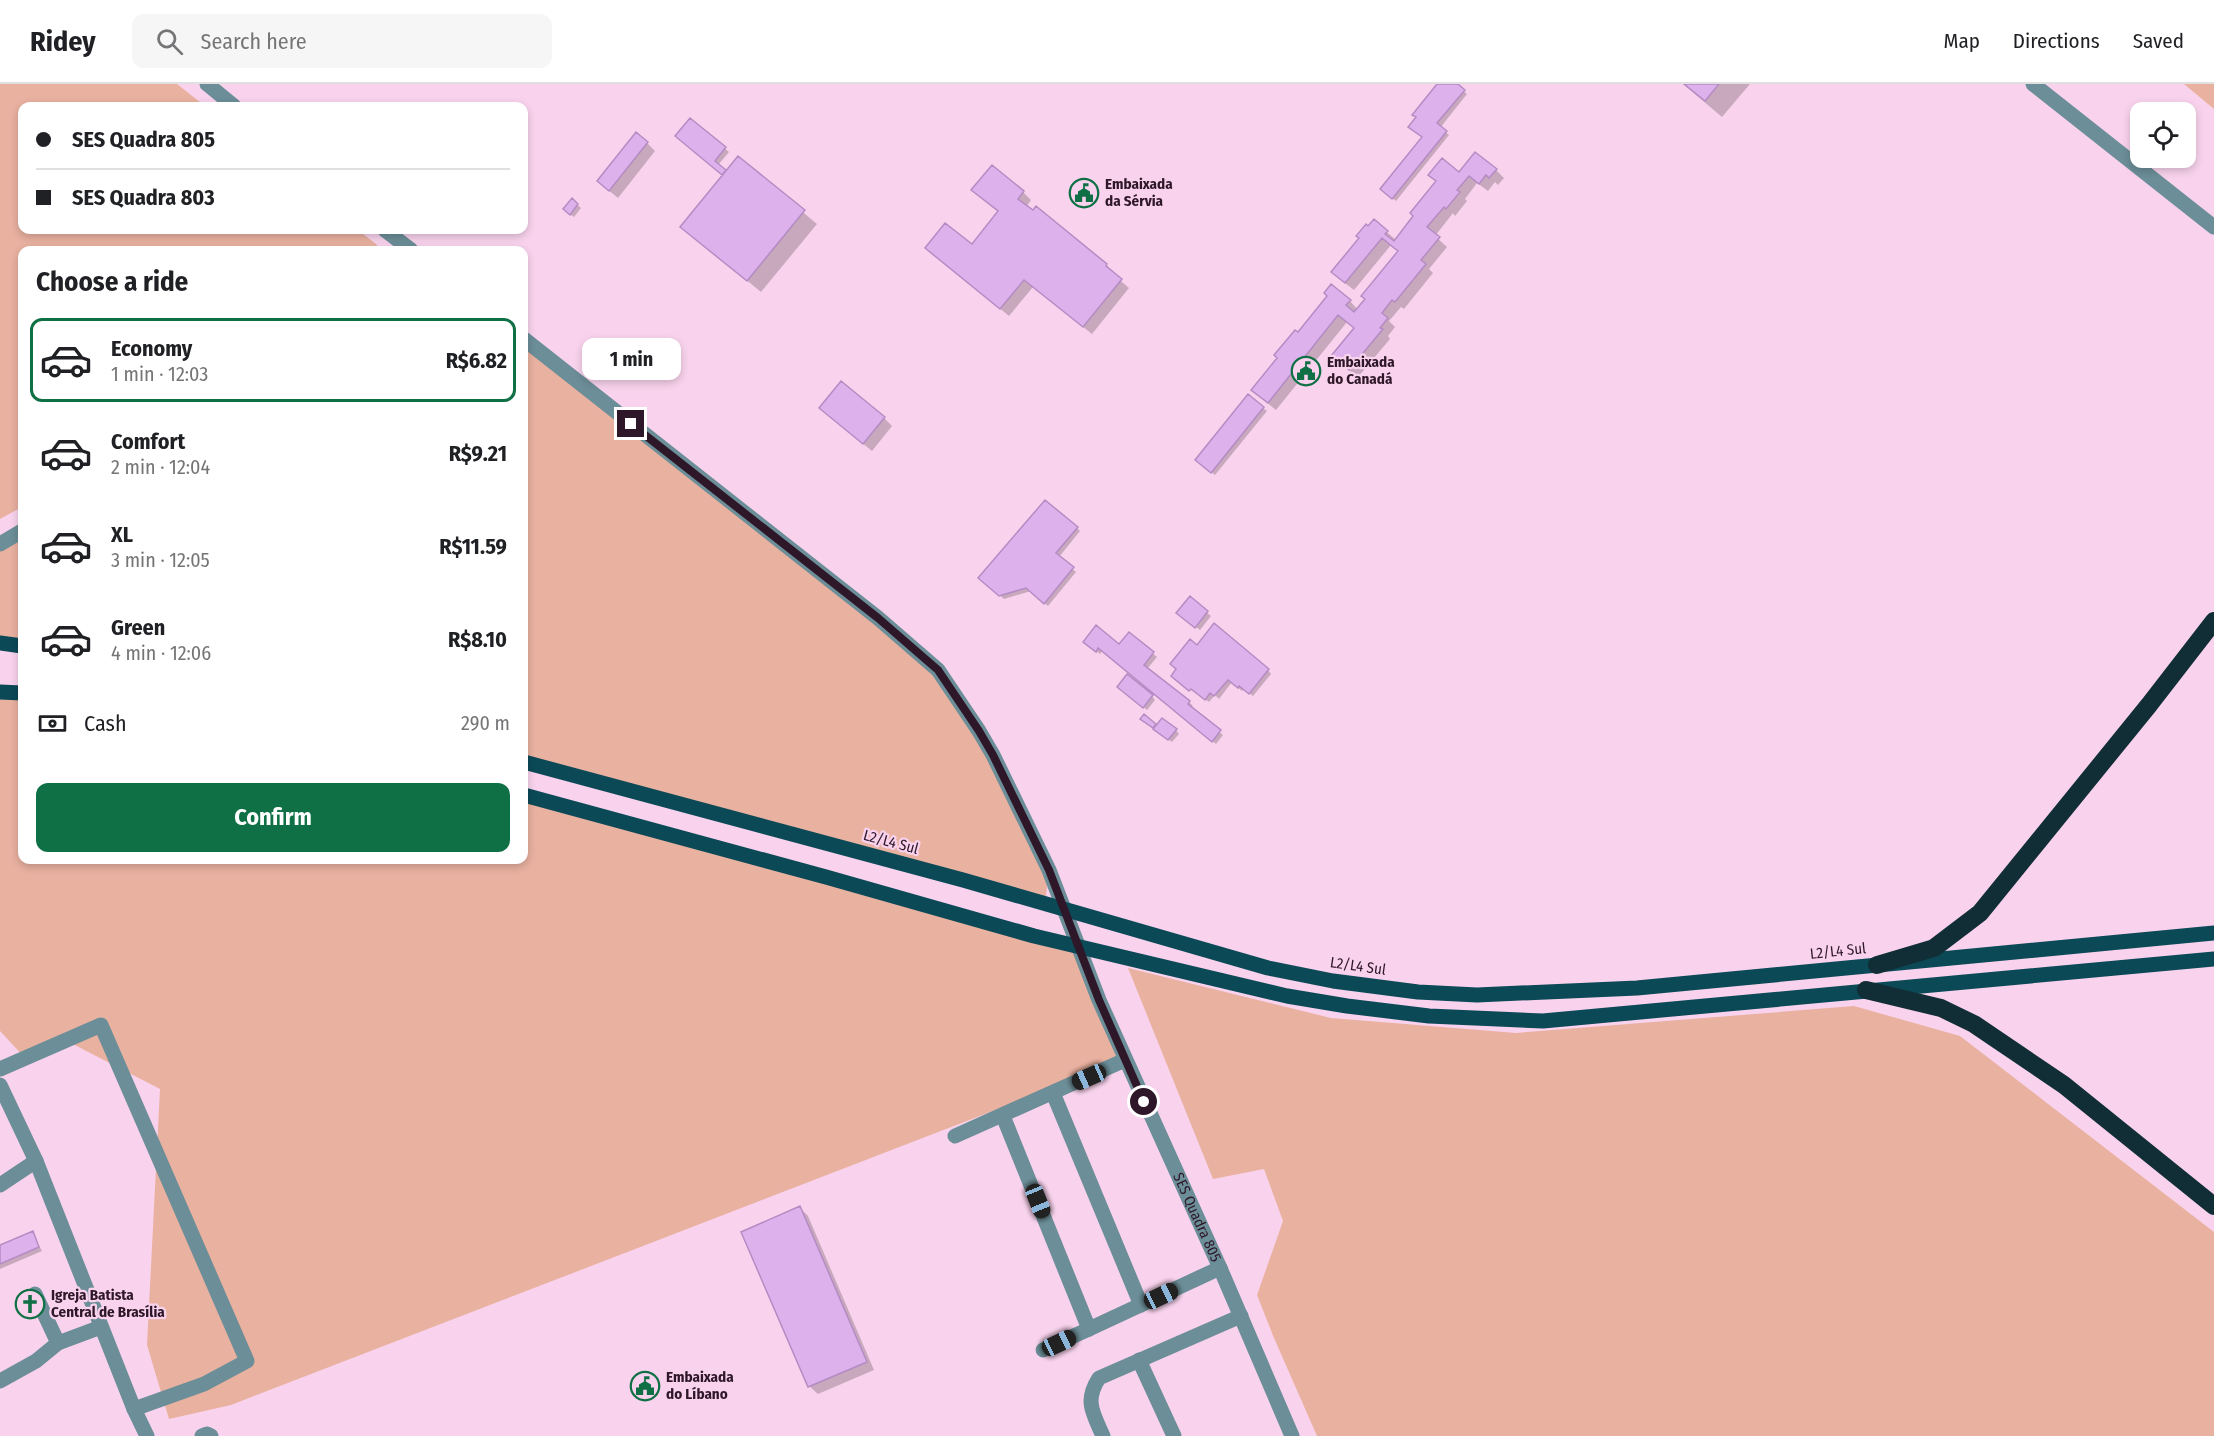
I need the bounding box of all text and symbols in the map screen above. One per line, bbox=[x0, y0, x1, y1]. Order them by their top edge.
search box bbox=[132, 14, 552, 68]
text: Ridey bbox=[30, 25, 96, 58]
icon: search bbox=[153, 25, 186, 58]
text: Search here bbox=[201, 28, 307, 55]
text: Map bbox=[1943, 28, 1980, 54]
text: Directions bbox=[2013, 28, 2100, 54]
text: Saved bbox=[2133, 28, 2184, 54]
map controls bbox=[2130, 102, 2196, 168]
button: locate bbox=[2130, 102, 2196, 168]
text: SES Quadra 805 bbox=[72, 126, 215, 153]
place label: Embaixada da Sérvia bbox=[1105, 175, 1173, 210]
public building icon: Embaixada da Sérvia bbox=[1068, 177, 1100, 209]
text: SES Quadra 803 bbox=[72, 184, 215, 211]
text: Choose a ride bbox=[36, 266, 188, 298]
icon: car bbox=[39, 333, 93, 387]
text: Economy bbox=[111, 335, 192, 362]
callout: 1 min bbox=[582, 337, 680, 379]
text: R$6.82 bbox=[446, 347, 507, 374]
text: 1 min bbox=[610, 347, 653, 371]
place label: Embaixada do Canadá bbox=[1327, 353, 1395, 388]
public building icon: Embaixada do Canadá bbox=[1290, 355, 1322, 387]
text: 1 min · 12:03 bbox=[111, 362, 208, 386]
route end bbox=[617, 410, 644, 437]
icon: car bbox=[39, 426, 93, 480]
text: Comfort bbox=[111, 428, 185, 455]
text: R$9.21 bbox=[449, 440, 507, 467]
text: 2 min · 12:04 bbox=[111, 455, 210, 479]
icon: car bbox=[39, 519, 93, 573]
text: XL bbox=[111, 521, 133, 548]
text: R$11.59 bbox=[439, 533, 507, 560]
text: 3 min · 12:05 bbox=[111, 548, 210, 572]
icon: car bbox=[39, 612, 93, 666]
text: Green bbox=[111, 614, 165, 641]
text: R$8.10 bbox=[448, 626, 507, 653]
text: 4 min · 12:06 bbox=[111, 641, 211, 665]
icon: cash bbox=[36, 707, 69, 740]
text: Cash bbox=[84, 710, 127, 737]
text: 290 m bbox=[461, 711, 510, 735]
button: Confirm bbox=[36, 783, 510, 852]
street label: L2/L4 Sul bbox=[862, 826, 920, 858]
street label: L2/L4 Sul bbox=[1809, 939, 1867, 963]
street label: L2/L4 Sul bbox=[1329, 953, 1387, 979]
car bbox=[1069, 1061, 1109, 1093]
route start bbox=[1130, 1088, 1157, 1115]
street label: SES Quadra 805 bbox=[1169, 1170, 1225, 1265]
car bbox=[1023, 1181, 1053, 1221]
car bbox=[1141, 1280, 1181, 1312]
place label: Igreja Batista Central de Brasília bbox=[51, 1286, 165, 1321]
church icon: Igreja Batista Central de Brasília bbox=[14, 1288, 46, 1320]
car bbox=[1039, 1327, 1079, 1359]
place label: Embaixada do Líbano bbox=[666, 1368, 734, 1403]
public building icon: Embaixada do Líbano bbox=[629, 1370, 661, 1402]

